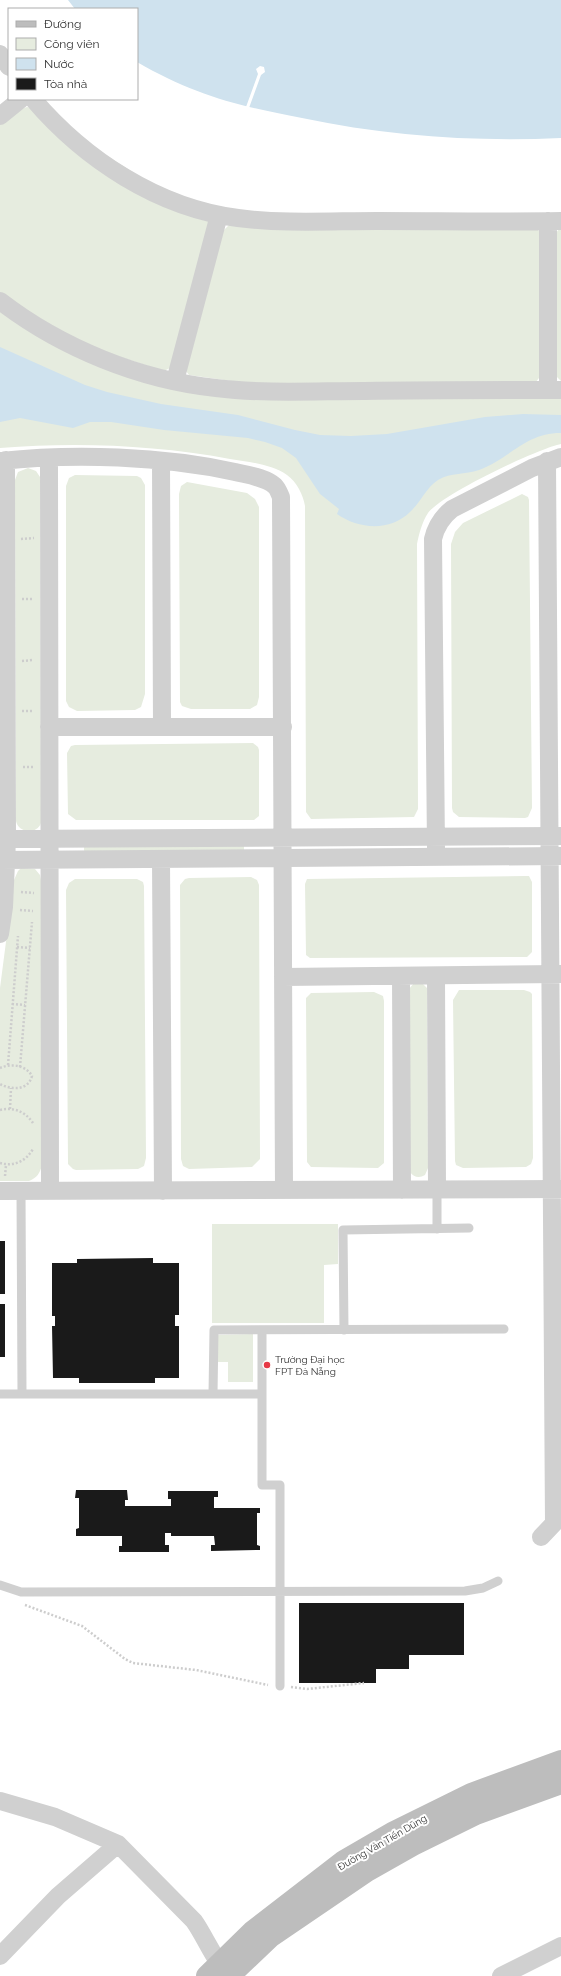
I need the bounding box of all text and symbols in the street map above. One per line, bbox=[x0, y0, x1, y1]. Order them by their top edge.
legend bbox=[8, 8, 138, 100]
text: Đường bbox=[44, 17, 81, 31]
text: Công viên bbox=[44, 37, 100, 51]
text: Nước bbox=[44, 57, 75, 71]
text: Tòa nhà bbox=[44, 77, 87, 91]
place label: Trường Đại học FPT Đà Nẵng bbox=[275, 1354, 345, 1377]
marker: Trường Đại học FPT Đà Nẵng bbox=[262, 1360, 272, 1370]
street label: Đường Văn Tiến Dũng bbox=[336, 1812, 429, 1872]

